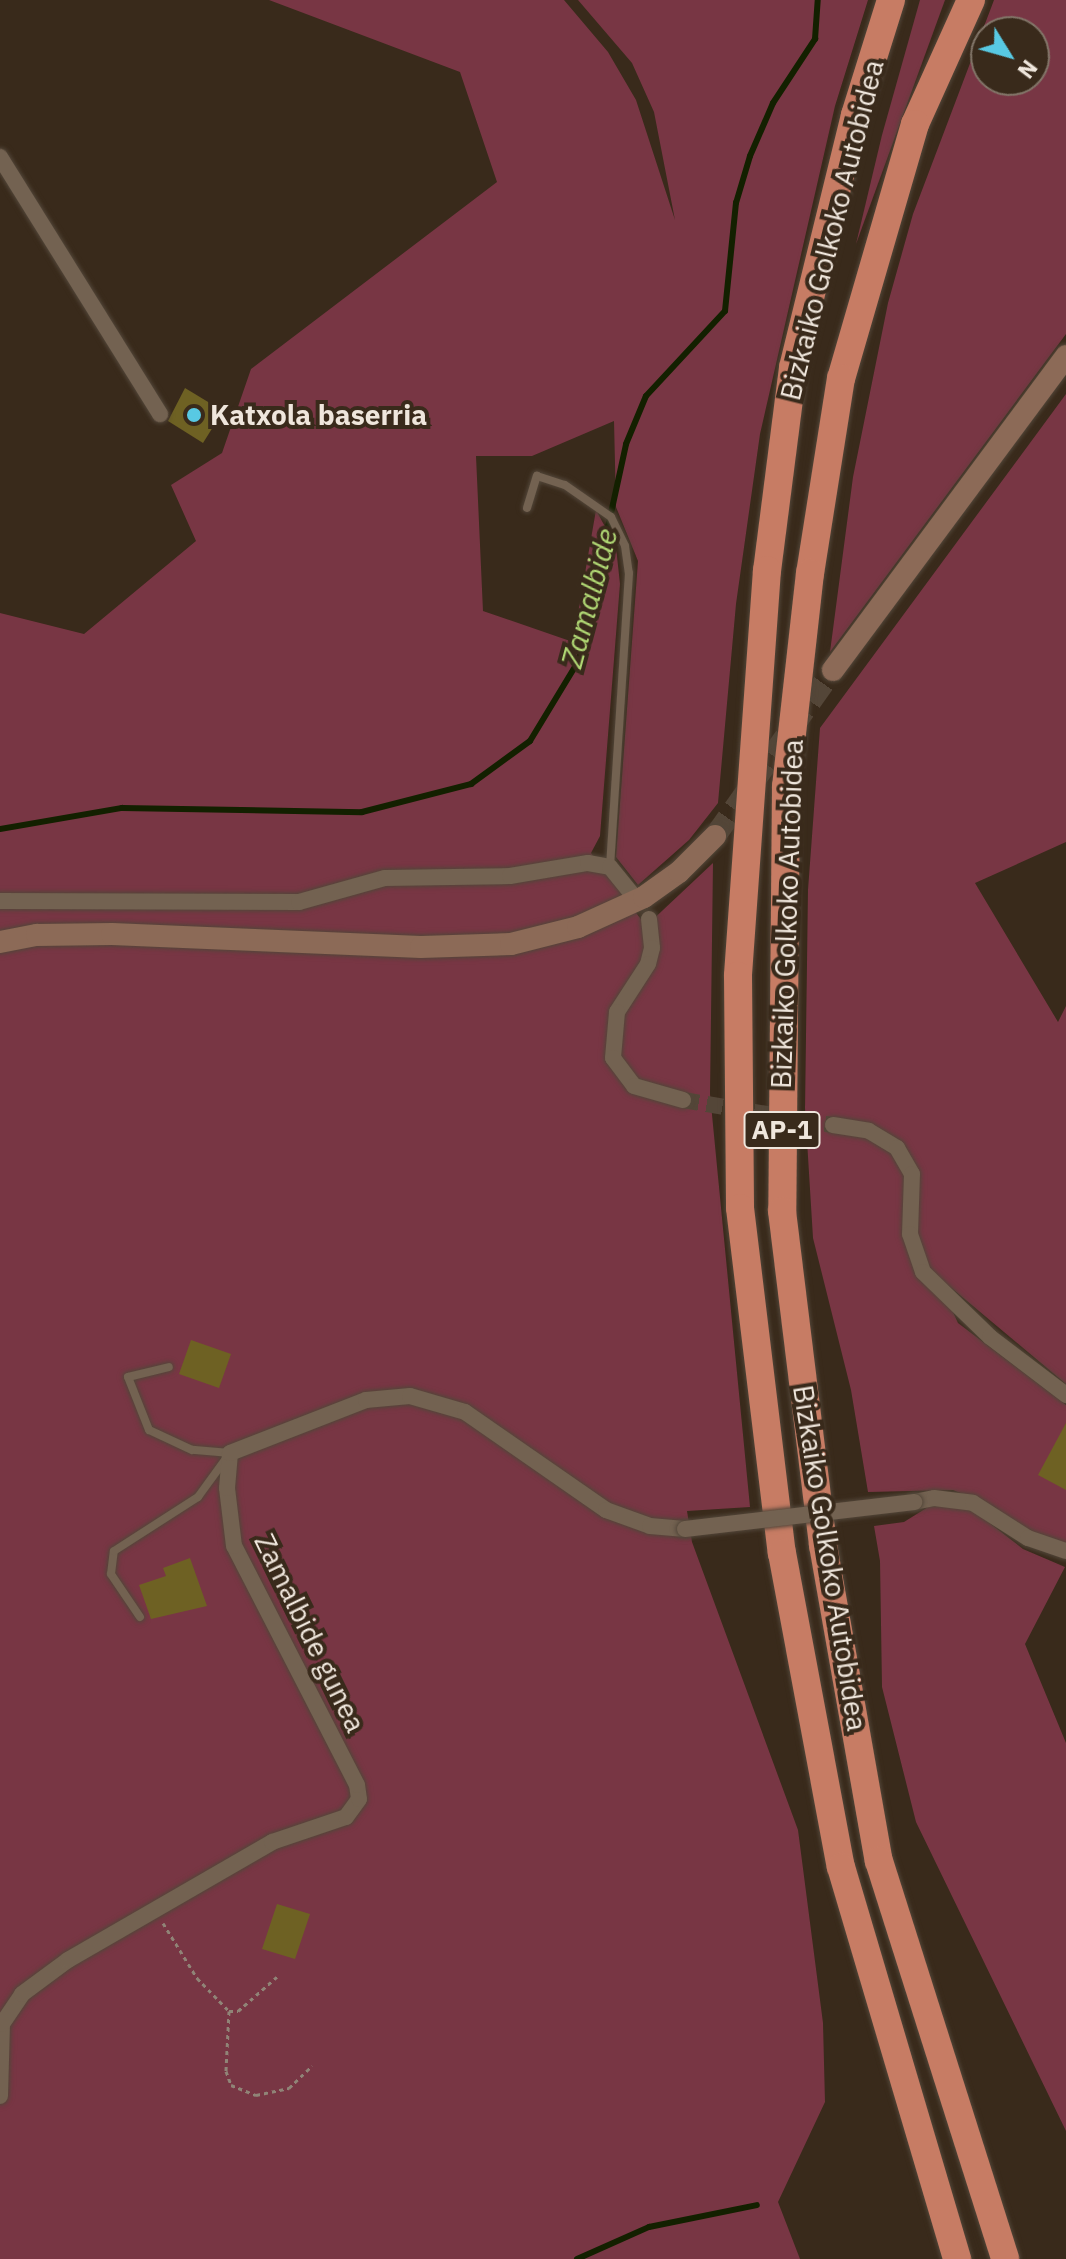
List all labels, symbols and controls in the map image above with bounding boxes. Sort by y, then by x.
north arrow [970,16,1050,96]
text: N [1012,54,1044,85]
street label: Bizkaiko Golkoko Autobidea [773,56,891,404]
place label: Katxola baserria [210,398,427,432]
marker: Katxola baserria [185,406,203,424]
water label: Zamalbide [553,525,625,671]
street label: Bizkaiko Golkoko Autobidea [764,739,810,1089]
road number: AP-1 [742,1108,822,1152]
street label: Bizkaiko Golkoko Autobidea [786,1383,874,1733]
street label: Zamalbide gunea [247,1528,373,1738]

